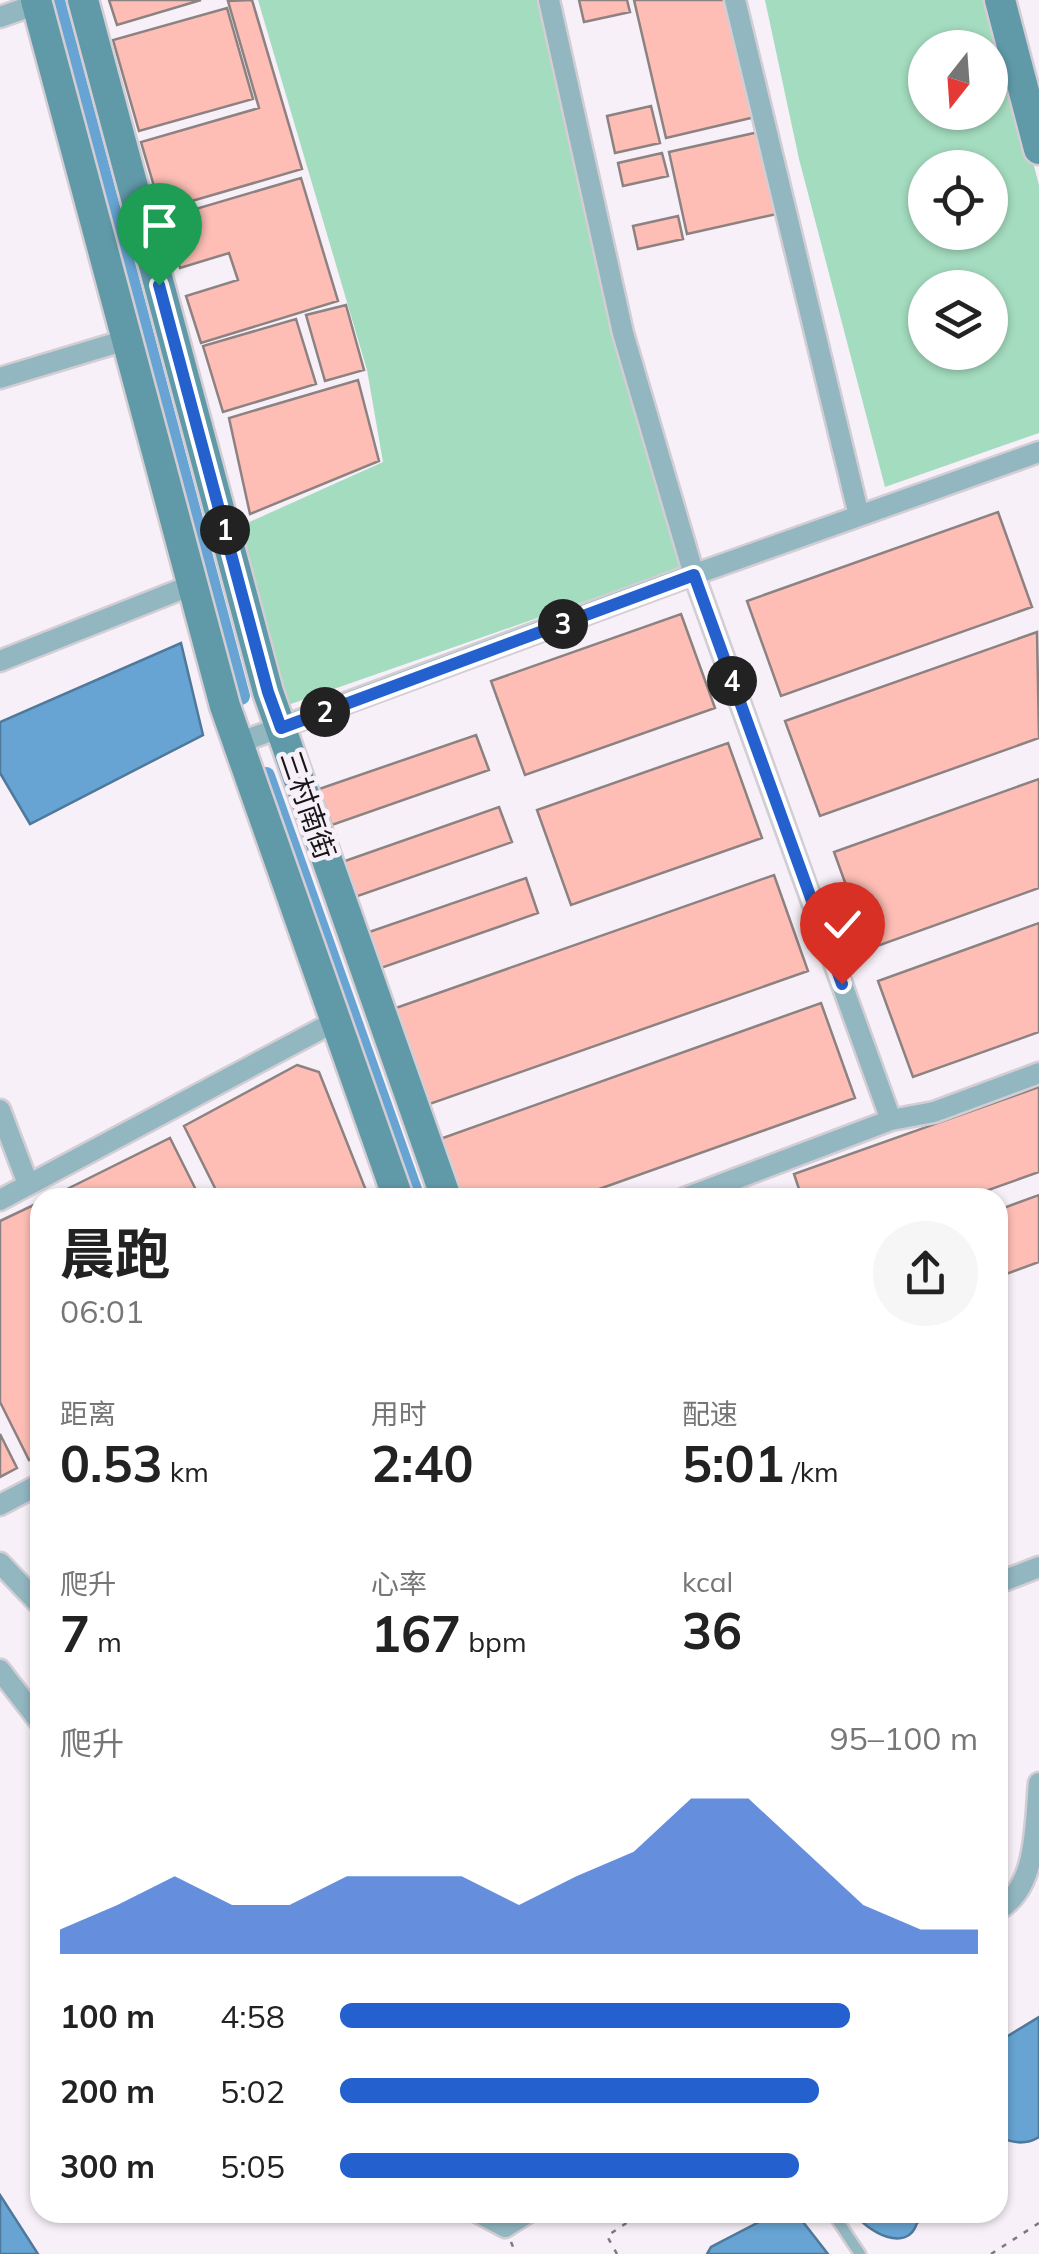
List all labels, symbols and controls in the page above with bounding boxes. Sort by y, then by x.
north arrow [908,30,1008,130]
map controls [908,30,1008,370]
button: locate [908,150,1008,250]
pin [117,183,202,286]
icon: arrive [132,198,187,253]
button: layers [908,270,1008,370]
pin: 1 [200,505,250,555]
text: 1 [217,512,233,547]
pin: 3 [538,599,588,649]
text: 3 [555,606,571,641]
pin: 4 [707,656,757,706]
text: 4 [724,663,740,698]
pin: 2 [300,687,350,737]
text: 2 [317,694,333,729]
street label: 三村南街 [274,746,343,863]
pin [800,882,885,985]
icon: check [815,897,870,952]
text: 晨跑 [60,1219,170,1288]
button: share [873,1221,978,1326]
text: 06:01 [60,1291,144,1331]
text: 距离 [60,1396,116,1431]
text: 用时 [371,1396,427,1431]
text: 配速 [682,1396,738,1431]
text: 0.53 [60,1432,162,1495]
text: 2:40 [371,1432,473,1495]
text: 5:01 [682,1432,784,1495]
text: km [162,1454,209,1489]
text: /km [784,1454,839,1489]
text: kcal [682,1564,733,1599]
text: 爬升 [60,1566,116,1601]
text: 心率 [371,1566,427,1601]
text: 36 [682,1599,742,1662]
text: 7 [60,1602,90,1665]
text: 167 [371,1602,461,1665]
text: m [90,1624,122,1659]
text: bpm [461,1624,527,1659]
text: 95–100 m [829,1718,978,1758]
text: 爬升 [60,1723,124,1763]
text: 100 m [60,1996,155,2036]
text: 4:58 [220,1996,285,2036]
text: 200 m [60,2071,155,2111]
text: 5:02 [220,2071,285,2111]
text: 300 m [60,2146,155,2186]
text: 5:05 [220,2146,285,2186]

